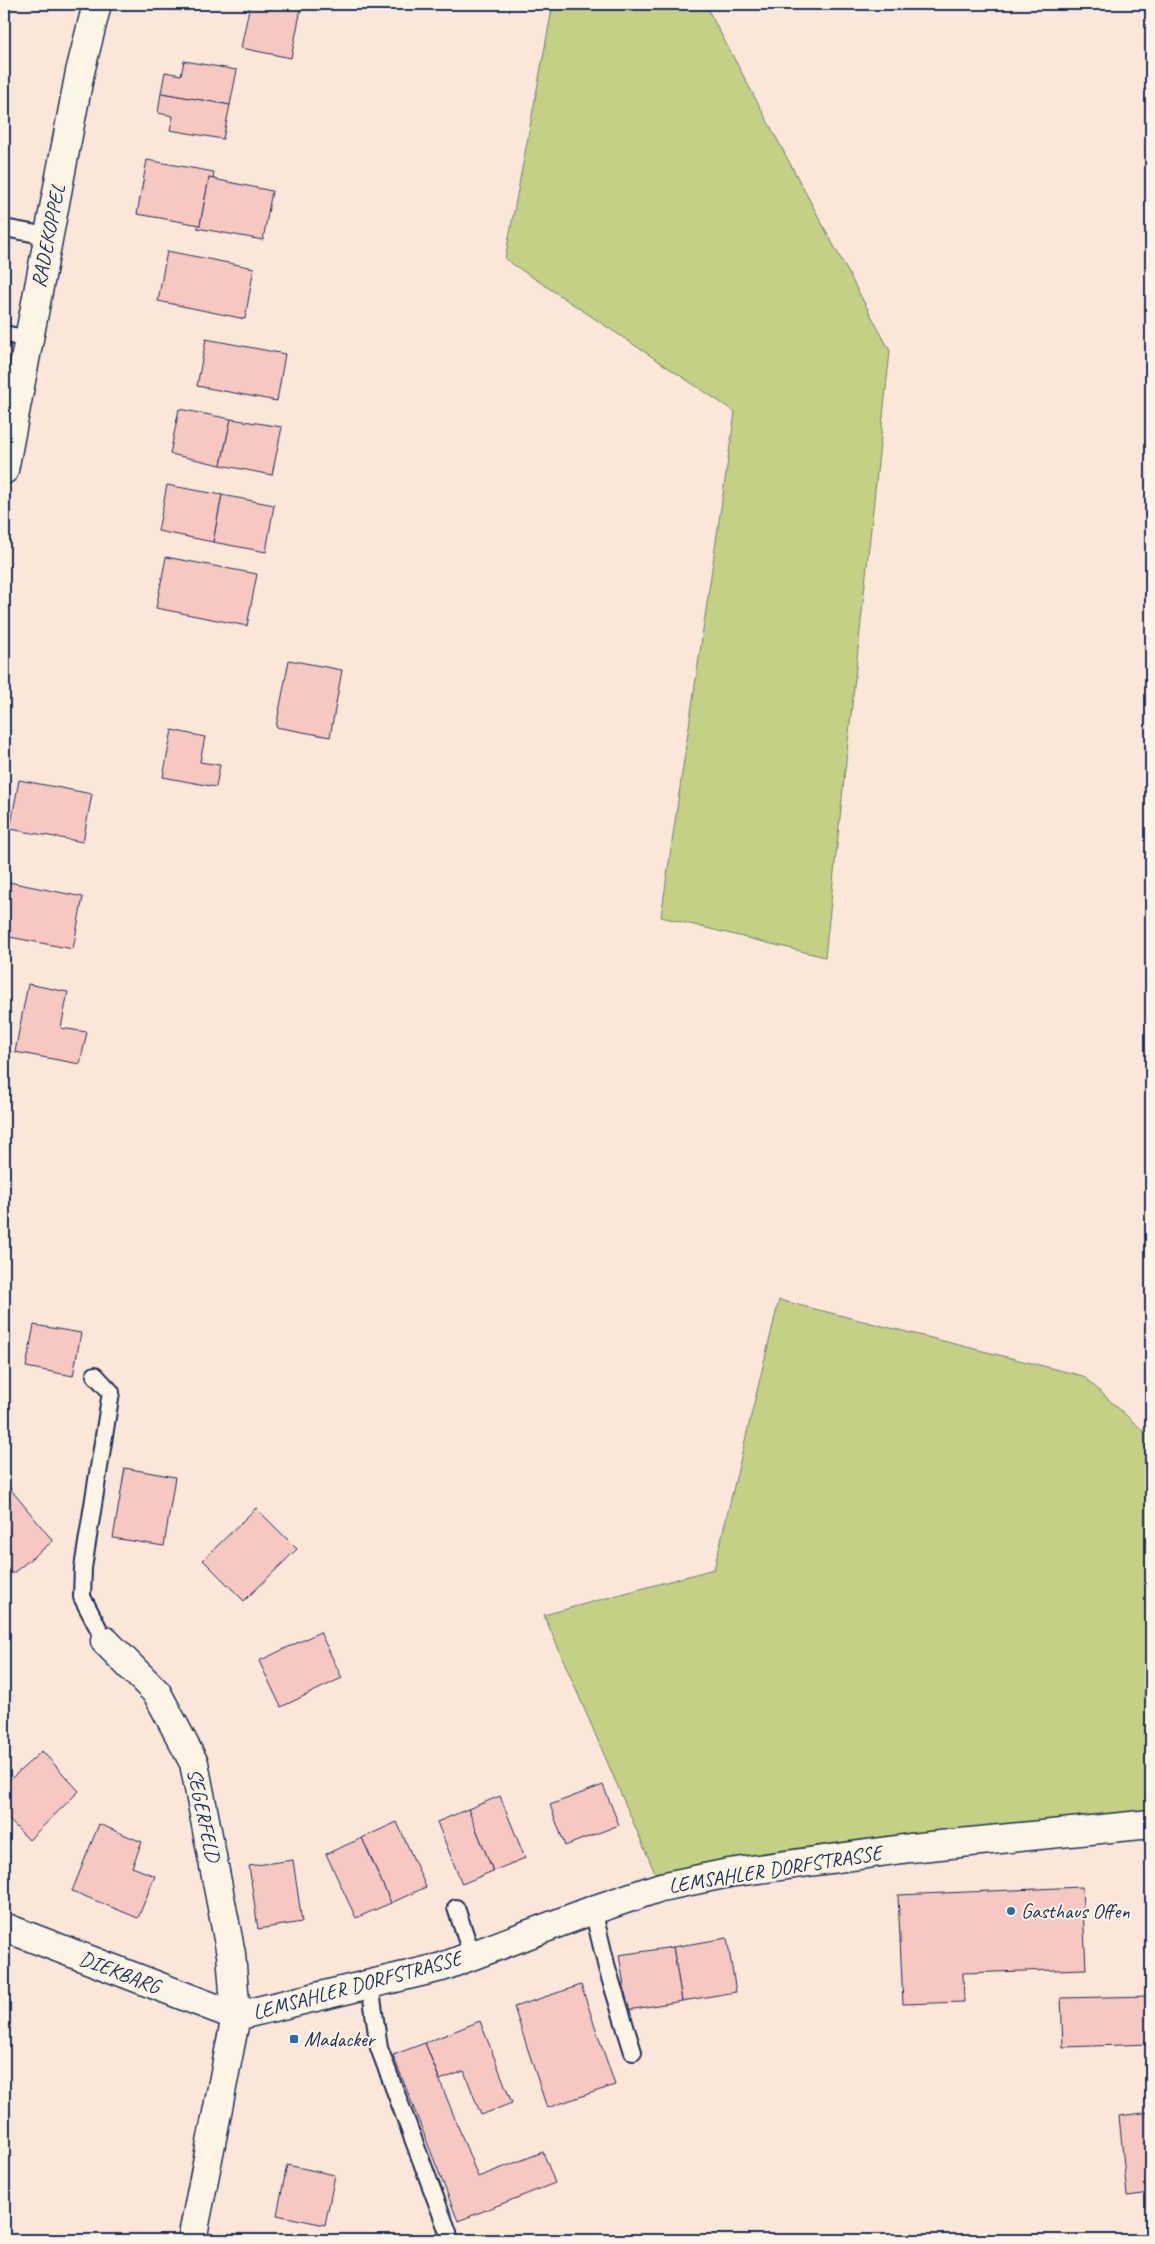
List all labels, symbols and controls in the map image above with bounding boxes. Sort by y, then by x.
street label: RADEKOPPEL [25,181,71,290]
street label: SEGERFELD [181,1766,227,1866]
street label: LEMSAHLER DORFSTRASSE [667,1839,886,1899]
place label: Gasthaus Offen [1021,1898,1130,1924]
marker: Gasthaus Offen [1005,1905,1017,1917]
street label: LEMSAHLER DORFSTRASSE [250,1944,467,2025]
street label: DIEKBARG [76,1945,166,2000]
place label: Madacker [304,2026,377,2052]
marker: Madacker [288,2033,300,2045]

